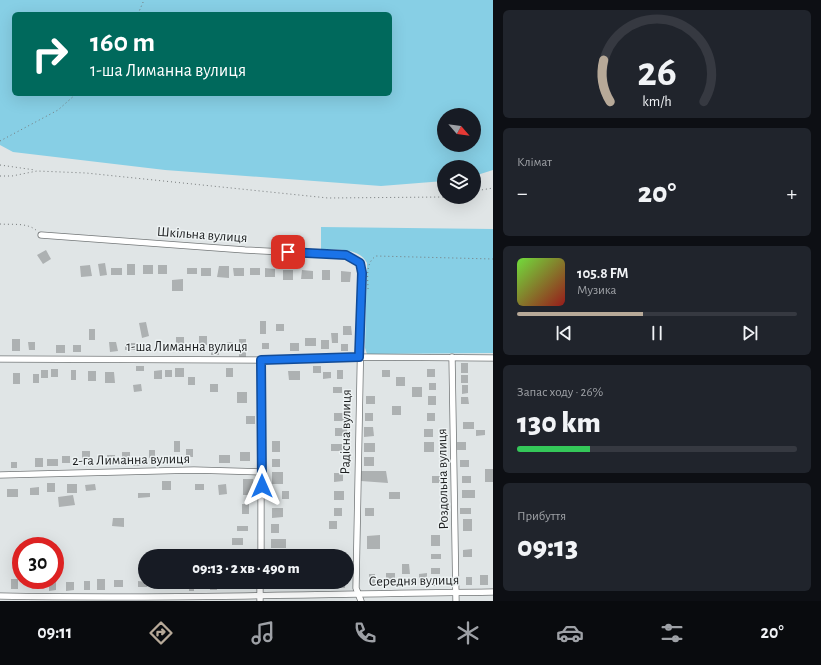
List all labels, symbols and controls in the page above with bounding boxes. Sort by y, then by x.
icon: right [24,28,76,80]
text: 160 m [90,29,155,57]
text: 26 [637,52,677,93]
text: 1-ша Лиманна вулиця [90,62,246,80]
text: km/h [642,95,672,109]
north arrow [437,108,481,152]
map controls [437,108,481,204]
text: Клімат [517,156,552,169]
button: layers [437,160,481,204]
text: 20° [638,178,676,208]
text: − [517,182,528,204]
text: + [786,182,797,204]
street label: Шкільна вулиця [156,225,248,245]
pin [271,235,305,269]
icon: arrive [277,241,299,263]
text: 105.8 FM [577,266,628,281]
text: Музика [577,284,616,297]
icon: previous [553,322,575,344]
icon: pause [646,322,668,344]
icon: next [739,322,761,344]
street label: 1-ша Лиманна вулиця [126,340,248,354]
text: Запас ходу · 26% [517,386,603,399]
street label: Радісна вулиця [338,389,354,475]
text: 130 km [517,408,601,438]
street label: Роздольна вулиця [435,428,451,530]
street label: 2-га Лиманна вулиця [72,452,190,468]
position arrow [241,465,283,507]
text: Прибуття [517,510,566,523]
text: 09:13 [517,532,578,562]
speed limit sign: 30 [12,537,64,589]
text: 09:13 · 2 хв · 490 m [192,561,300,576]
street label: Середня вулиця [369,573,459,589]
icon: directions [147,619,175,647]
icon: music [249,619,277,647]
icon: phone [351,619,379,647]
icon: climate [454,619,482,647]
icon: car [556,619,584,647]
icon: filters [658,619,686,647]
text: 09:11 [37,624,72,642]
text: 20° [761,624,784,642]

